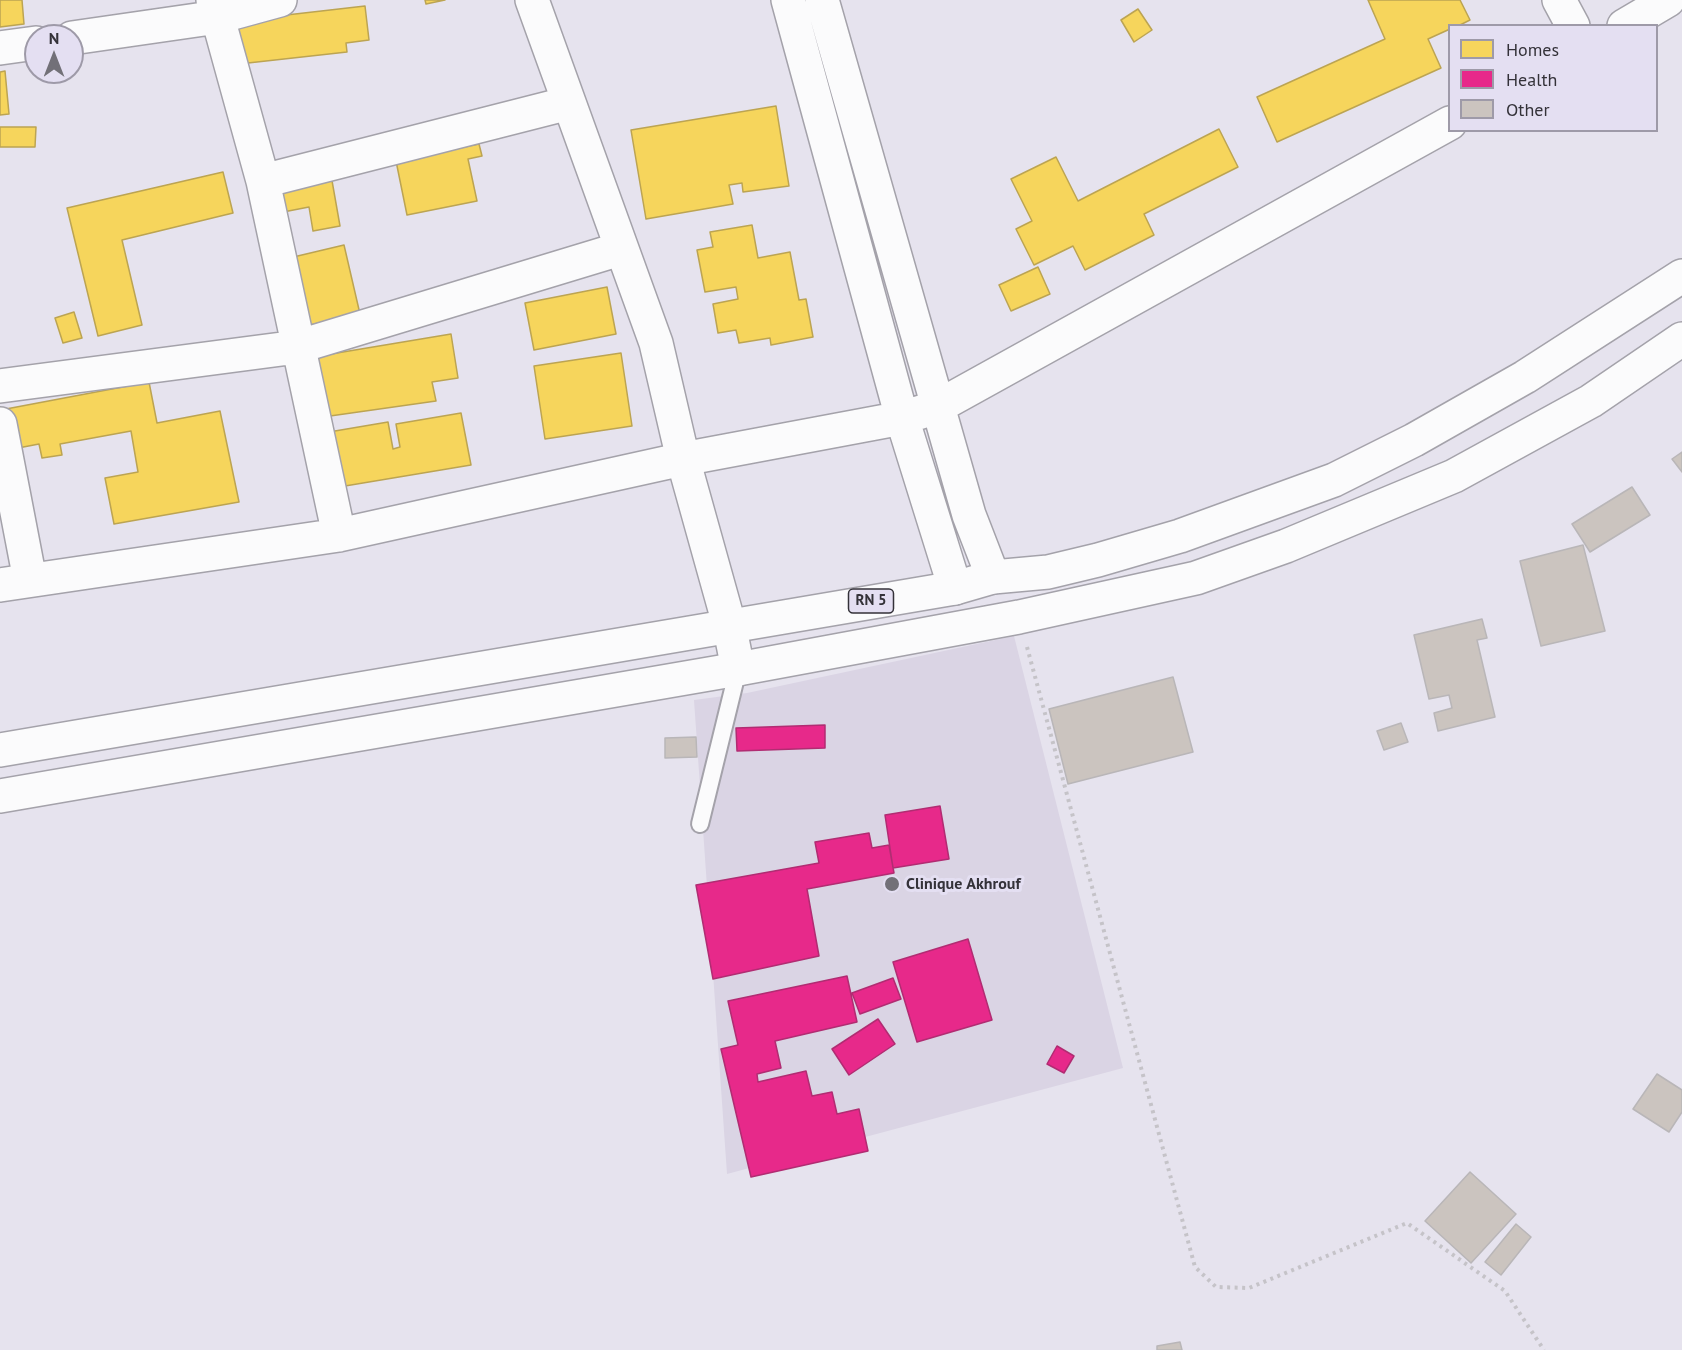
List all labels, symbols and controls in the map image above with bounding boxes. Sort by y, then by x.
north arrow [24,24,84,84]
legend [1448,24,1658,132]
text: N [49,28,59,48]
text: Homes [1506,38,1559,61]
text: Health [1506,68,1557,91]
text: Other [1506,98,1550,121]
road number: RN 5 [848,589,894,613]
place label: Clinique Akhrouf [906,874,1021,894]
marker: Clinique Akhrouf [883,875,901,893]

